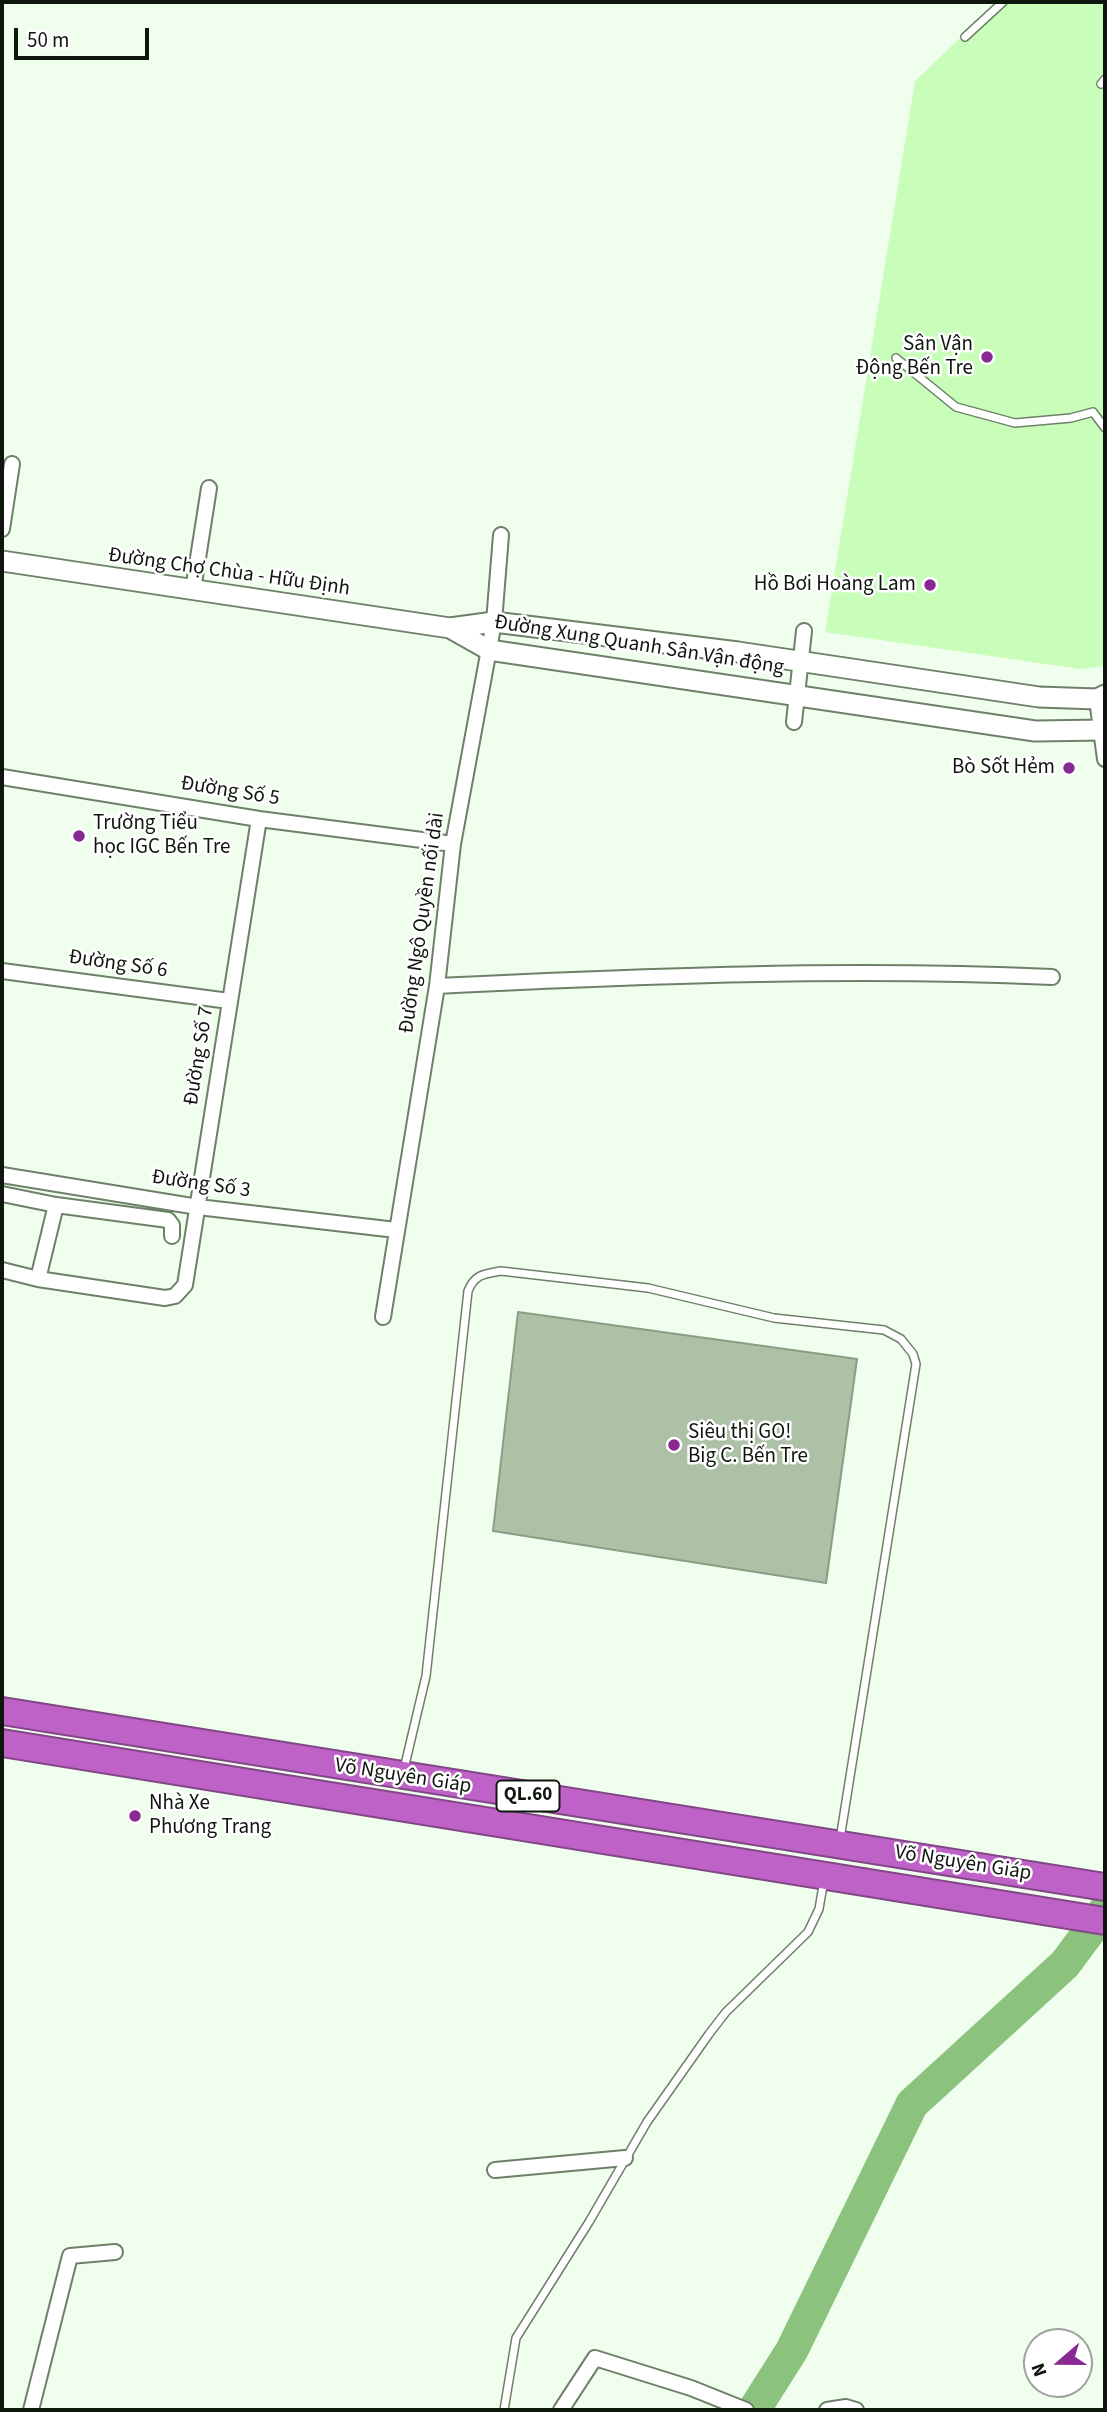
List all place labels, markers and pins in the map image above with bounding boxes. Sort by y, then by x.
place label: Sân Vận Động Bến Tre [856,332,973,382]
marker: Sân Vận Động Bến Tre [979,349,995,365]
place label: Hồ Bơi Hoàng Lam [754,572,916,598]
marker: Hồ Bơi Hoàng Lam [922,577,938,593]
place label: Bò Sốt Hẻm [952,755,1055,781]
marker: Bò Sốt Hẻm [1061,760,1077,776]
place label: Trường Tiểu học IGC Bến Tre [93,811,230,861]
marker: Trường Tiểu học IGC Bến Tre [71,828,87,844]
place label: Siêu thị GO! Big C. Bến Tre [688,1420,808,1470]
marker: Siêu thị GO! Big C. Bến Tre [666,1437,682,1453]
place label: Nhà Xe Phương Trang [149,1791,271,1841]
marker: Nhà Xe Phương Trang [127,1808,143,1824]

